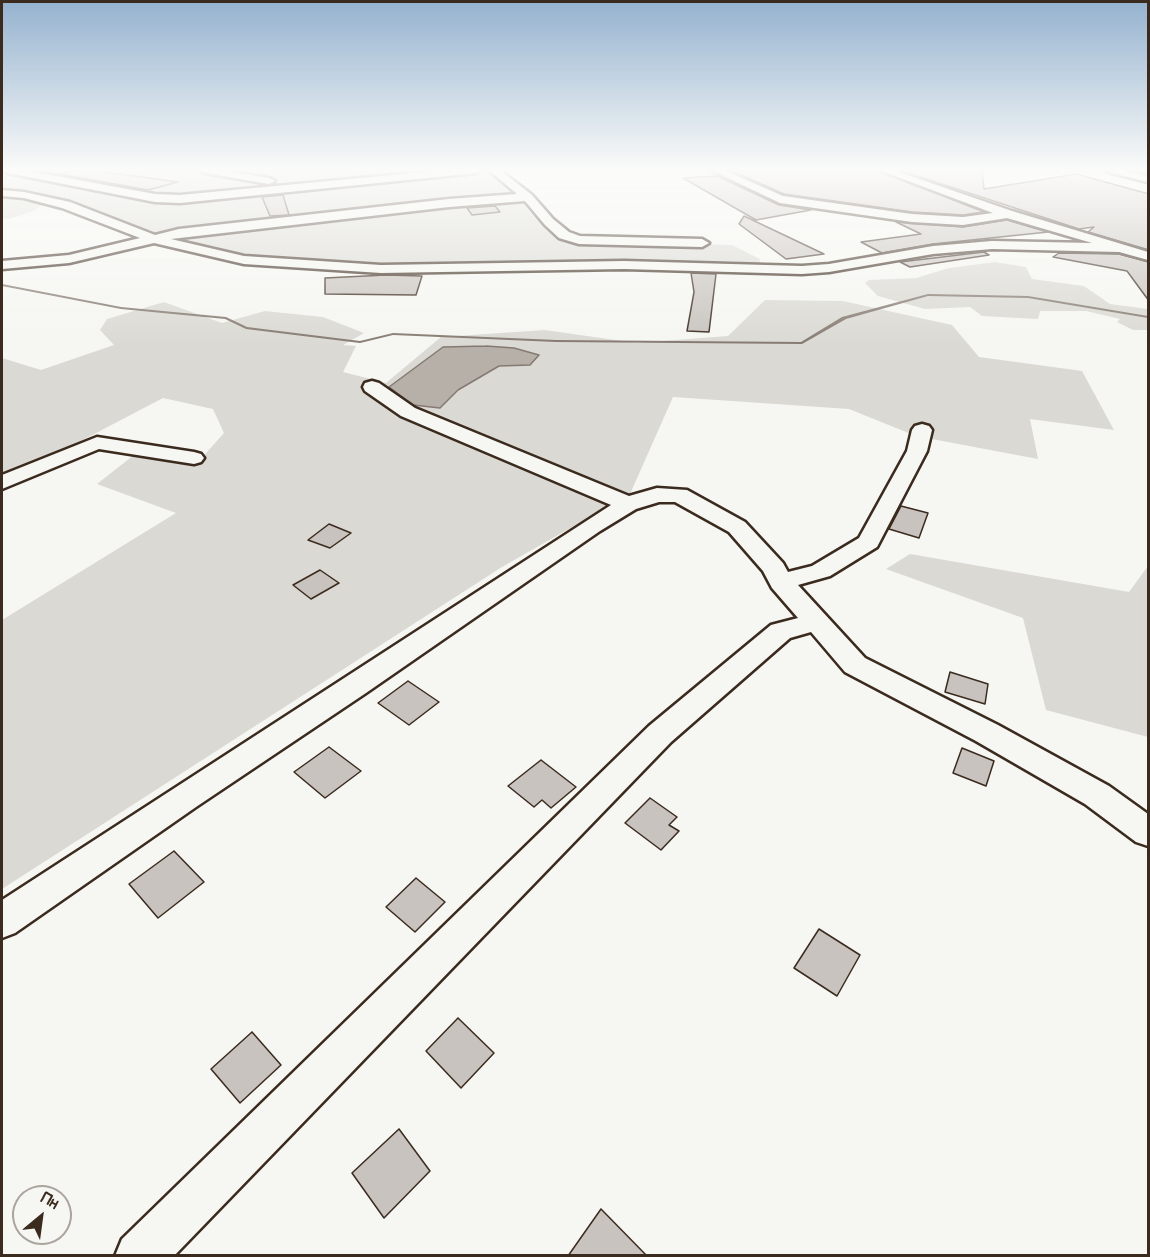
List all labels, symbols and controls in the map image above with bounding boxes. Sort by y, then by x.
north arrow [12,1185,72,1245]
text: Пн [37,1188,62,1214]

